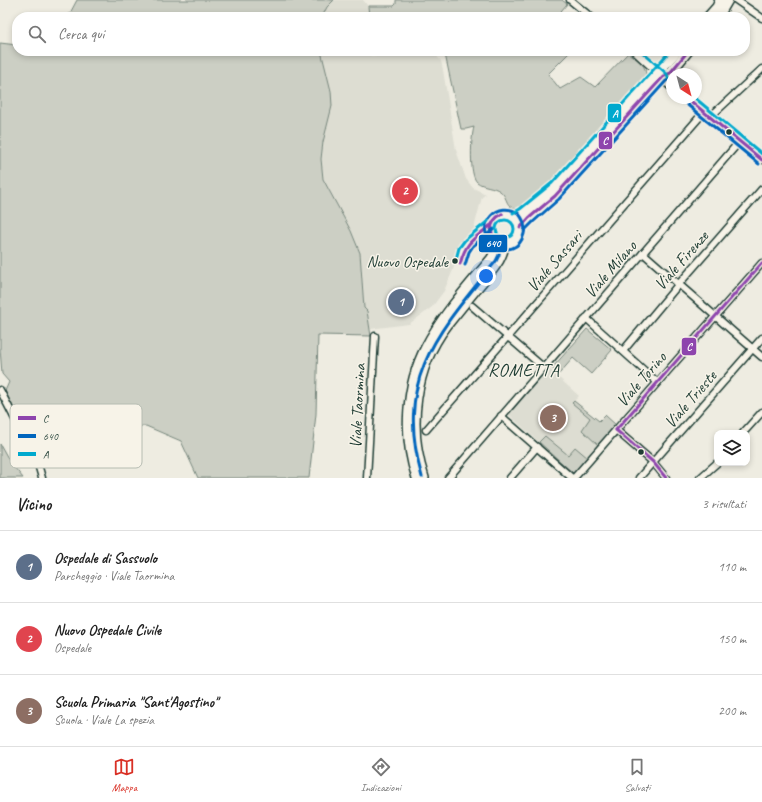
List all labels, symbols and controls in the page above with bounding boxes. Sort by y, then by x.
search box [12,12,750,56]
icon: search [26,23,48,45]
text: Cerca qui [58,25,104,44]
north arrow [666,68,702,104]
line badge: A [607,103,622,123]
text: A [612,106,619,120]
unlabelled marker [724,127,734,137]
line badge: C [598,131,613,150]
text: C [602,133,609,147]
pin: 2 [392,176,418,206]
street label: Viale Sassari [522,224,589,296]
street label: Viale Firenze [650,225,714,294]
line badge: 640 [478,234,508,253]
street label: Viale Milano [580,235,642,302]
text: 640 [485,236,502,250]
place label: Nuovo Ospedale [367,252,450,272]
marker: Nuovo Ospedale [450,256,460,266]
your location [476,266,496,286]
pin: 1 [388,287,414,317]
line badge: C [681,337,697,356]
text: C [686,339,693,353]
street label: Viale Torino [612,347,672,411]
district label: ROMETTA [488,359,560,381]
street label: Viale Taormina [345,362,370,449]
street label: Viale Trieste [660,365,722,432]
pin: 3 [540,403,566,433]
legend [10,404,142,468]
text: C [43,411,50,425]
text: 640 [43,429,59,443]
map controls [714,430,750,466]
button: layers [714,430,750,466]
text: A [43,447,49,461]
unlabelled marker [636,447,646,457]
text: Vicino [16,494,51,515]
text: 3 risultati [702,496,746,512]
text: Ospedale di Sassuolo [54,549,157,568]
text: 1 [26,559,32,575]
text: 110 m [718,559,746,575]
text: Parcheggio · Viale Taormina [54,568,174,584]
text: Nuovo Ospedale Civile [54,621,161,640]
text: 2 [26,631,32,647]
text: 150 m [718,631,746,647]
text: Ospedale [54,640,91,656]
text: Scuola Primaria "Sant'Agostino" [54,693,218,712]
text: 3 [26,703,32,719]
text: 200 m [718,703,746,719]
text: Scuola · Viale La spezia [54,712,154,728]
tab: Mappa [112,756,137,794]
tab: Indicazioni [361,756,401,794]
tab: Salvati [625,756,650,794]

